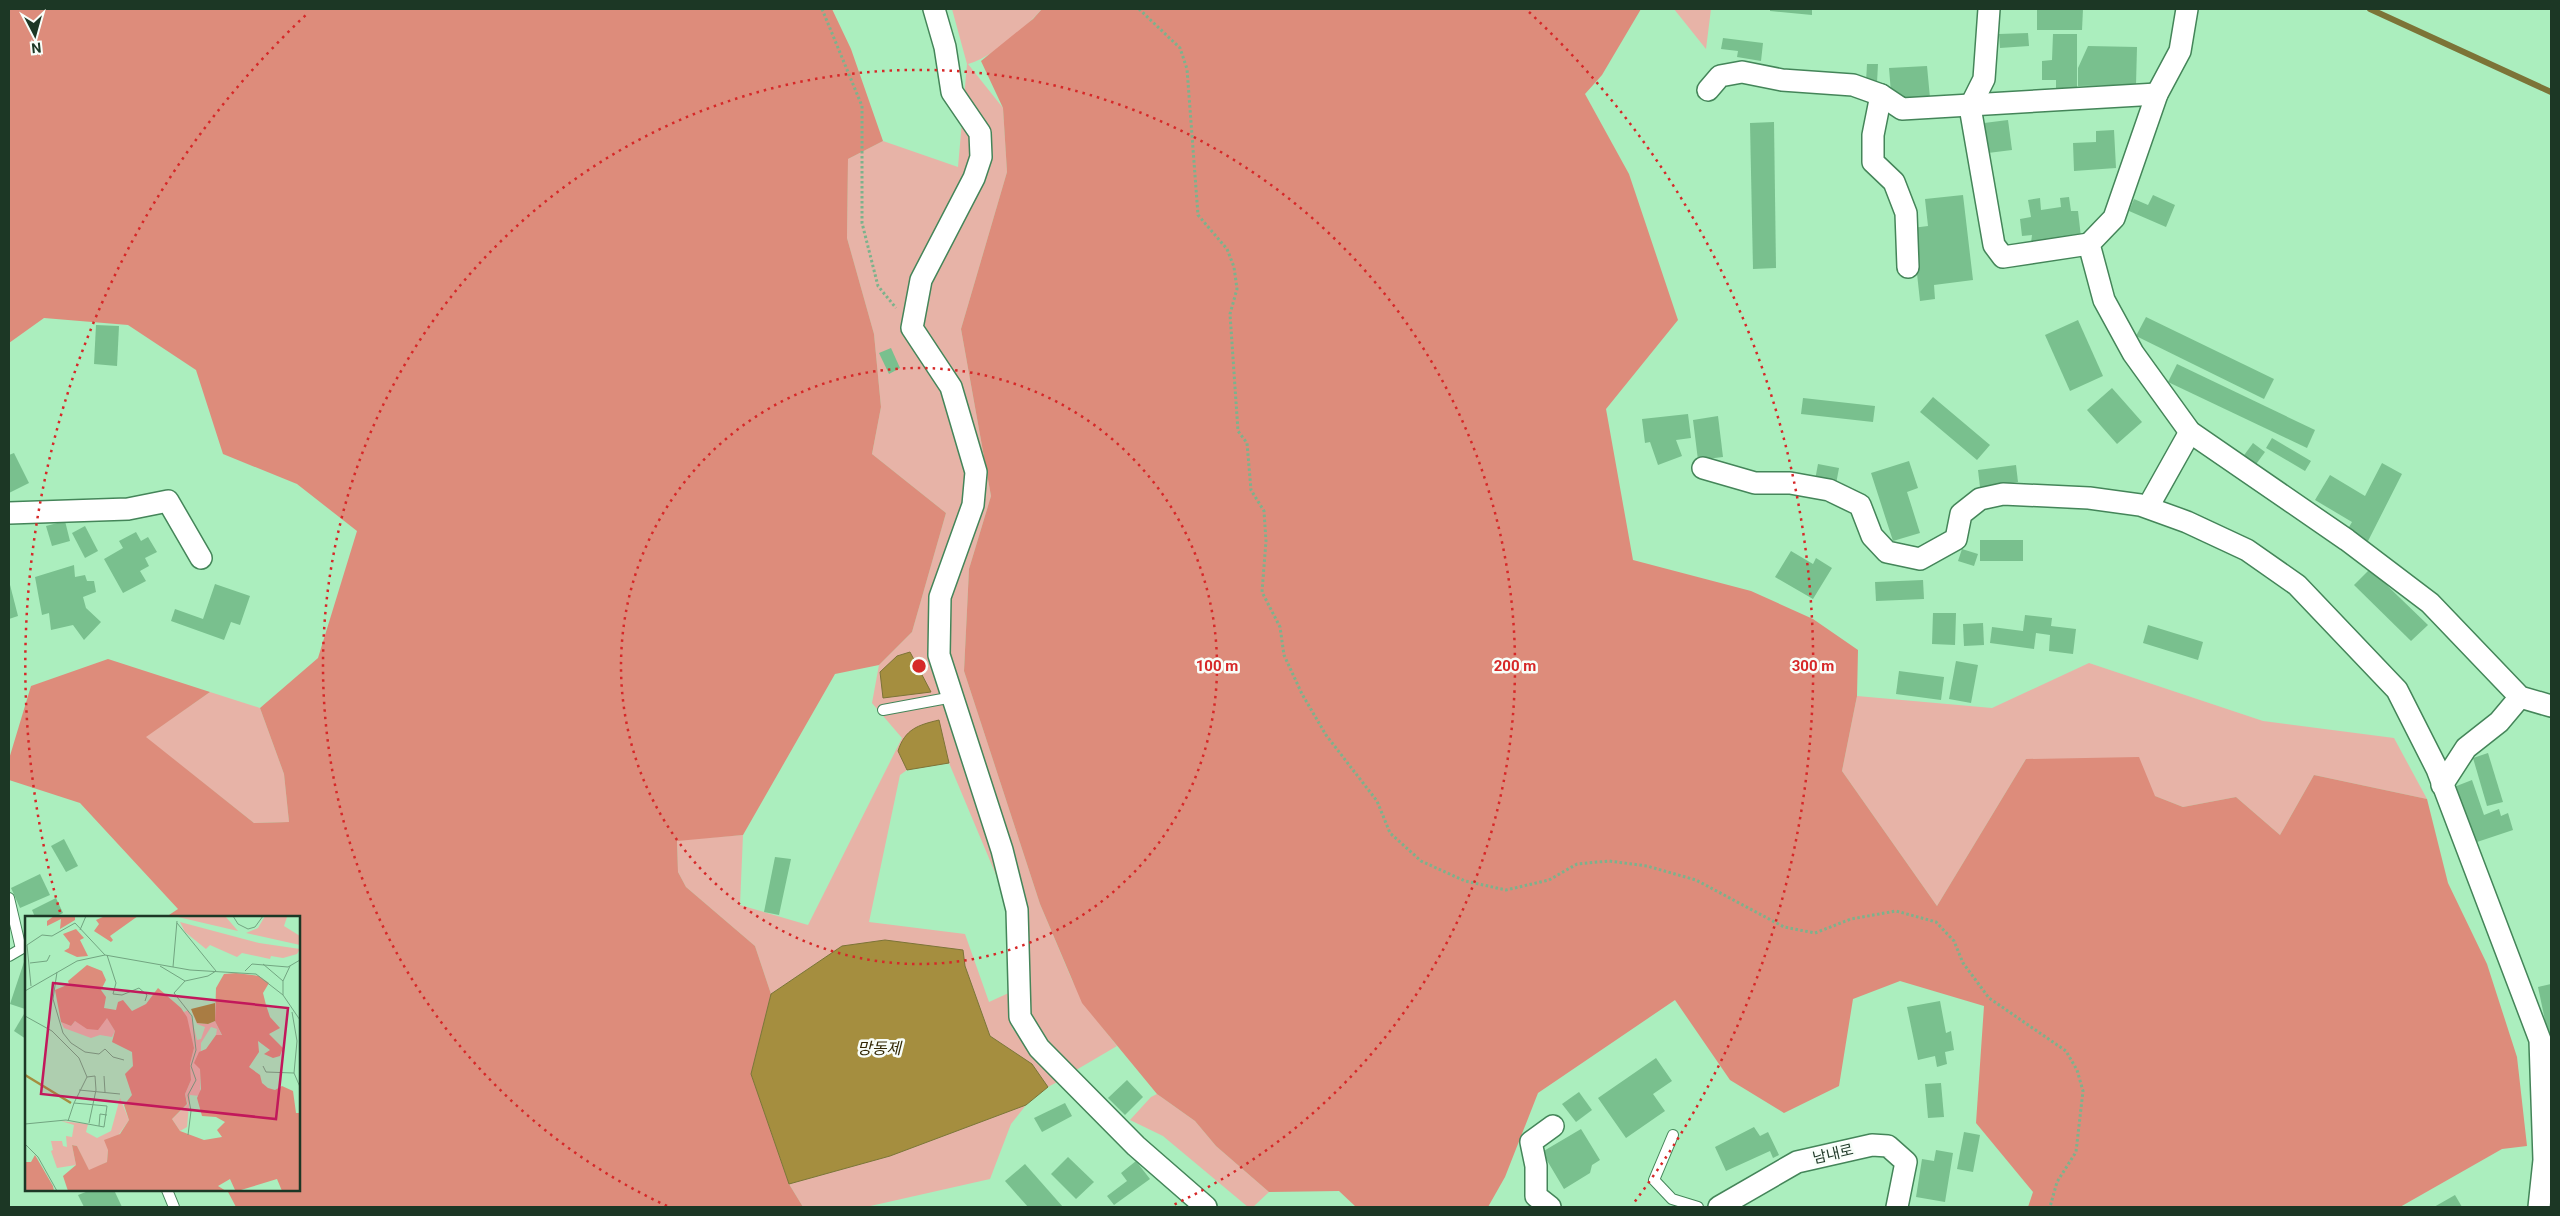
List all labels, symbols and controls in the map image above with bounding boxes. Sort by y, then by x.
north arrow [10,10,60,60]
text: N [31,39,42,56]
centre of rings [910,657,928,675]
text: 100 m [1196,657,1238,675]
text: 200 m [1494,657,1536,675]
text: 300 m [1792,657,1834,675]
inset map [25,916,300,1191]
water label: 망동제 [857,1039,903,1058]
street label: 남내로 [1811,1141,1855,1167]

